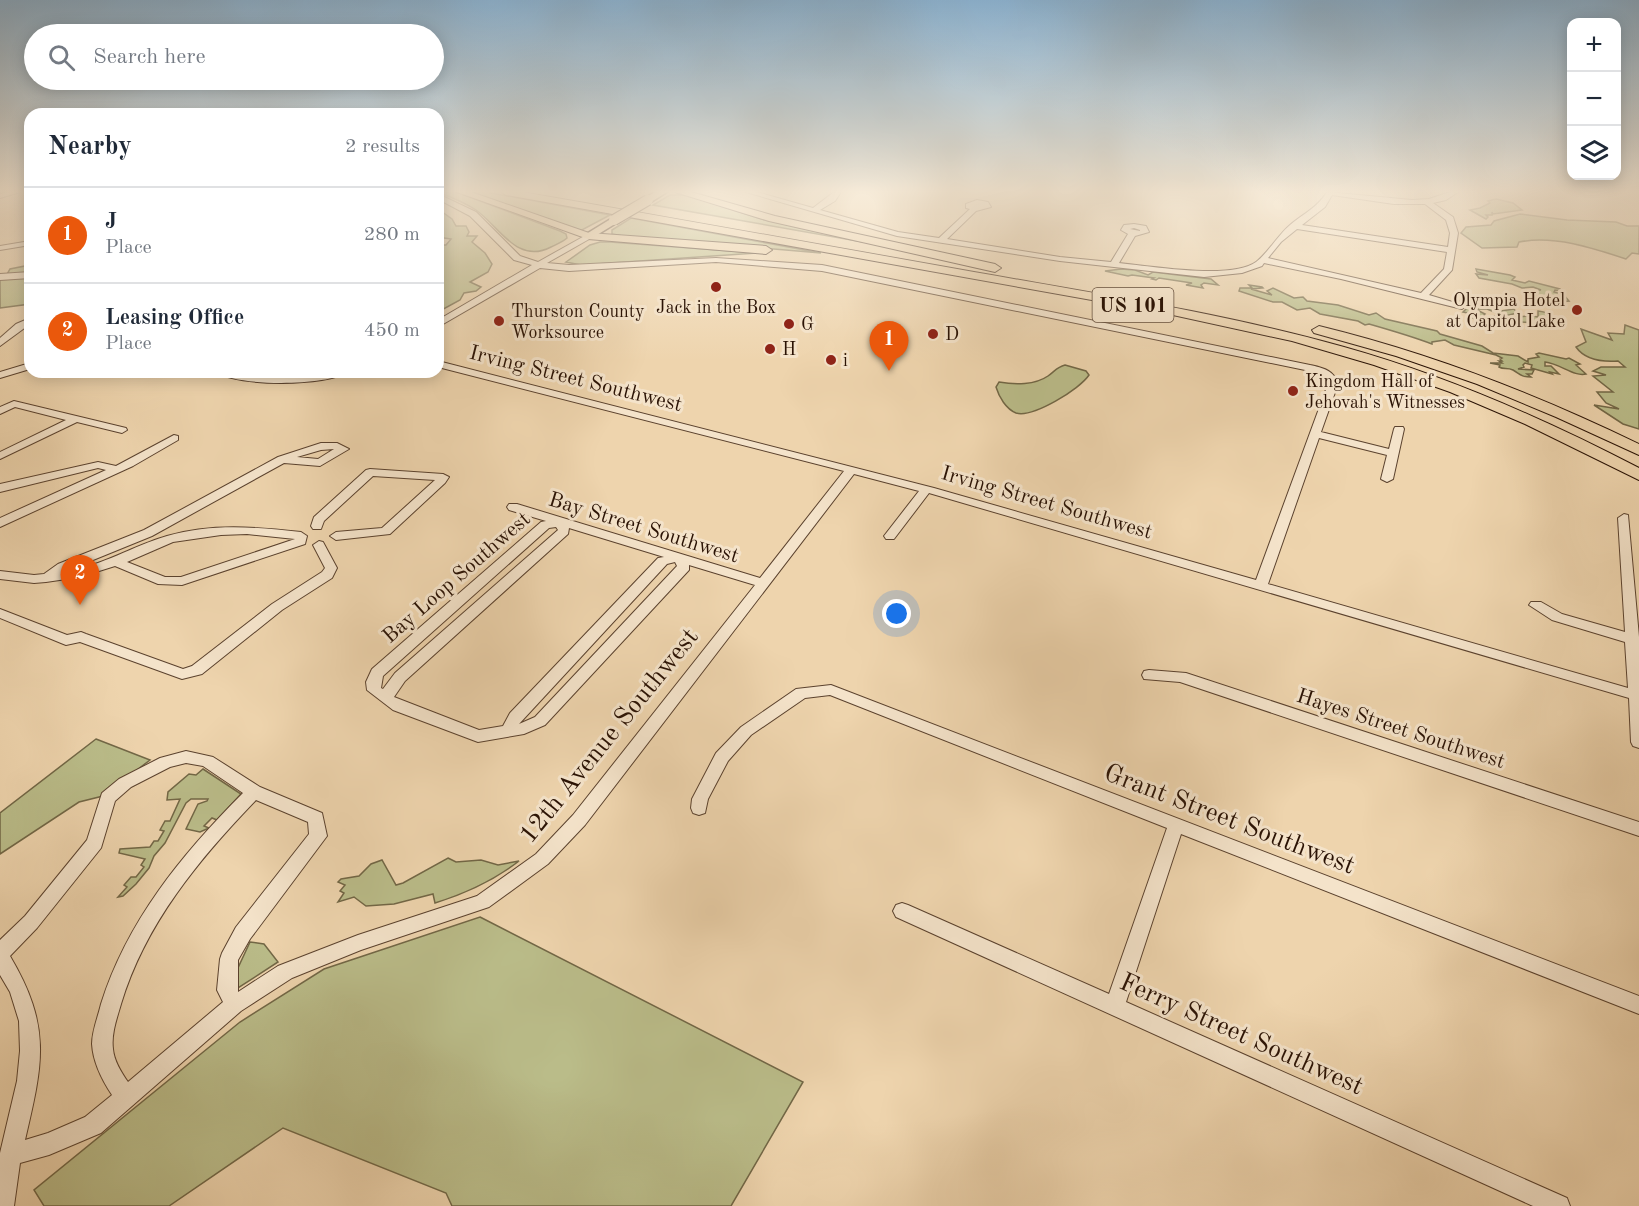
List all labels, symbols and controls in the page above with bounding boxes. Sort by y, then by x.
map controls [1567,18,1621,180]
button: + [1567,18,1621,72]
search box [24,24,444,90]
icon: search [45,41,78,74]
text: Search here [93,46,206,68]
button: − [1567,72,1621,126]
button: layers [1567,126,1621,180]
text: Nearby [48,134,132,160]
text: 2 results [345,137,420,157]
text: J [105,211,117,233]
text: 1 [62,225,73,245]
text: 280 m [364,225,420,245]
text: Place [105,238,152,258]
marker: Jack in the Box [709,280,723,294]
road number: US 101 [1092,288,1174,322]
place label: Olympia Hotel at Capitol Lake [1446,292,1565,331]
place label: Jack in the Box [656,299,776,317]
place label: Thurston County Worksource [511,303,645,342]
marker: Olympia Hotel at Capitol Lake [1570,303,1584,317]
text: Leasing Office [105,307,244,329]
marker: Thurston County Worksource [492,314,506,328]
place label: G [801,316,814,334]
marker: G [782,317,796,331]
text: 2 [62,321,73,341]
text: 450 m [364,321,420,341]
pin: 1 [870,322,908,371]
place label: D [945,326,959,344]
marker: D [926,327,940,341]
text: Place [105,334,152,354]
place label: H [782,341,796,359]
marker: H [763,342,777,356]
street label: Irving Street Southwest [467,343,684,416]
place label: i [843,352,848,370]
marker: i [824,353,838,367]
place label: Kingdom Hall of Jehovah's Witnesses [1305,373,1465,412]
marker: Kingdom Hall of Jehovah's Witnesses [1286,384,1300,398]
street label: Irving Street Southwest [939,463,1155,544]
street label: Bay Street Southwest [546,489,741,567]
street label: Bay Loop Southwest [379,509,535,648]
pin: 2 [60,556,100,605]
your location [882,599,911,628]
street label: 12th Avenue Southwest [515,624,704,849]
street label: Hayes Street Southwest [1294,686,1507,773]
street label: Grant Street Southwest [1100,760,1358,880]
street label: Ferry Street Southwest [1115,969,1367,1100]

